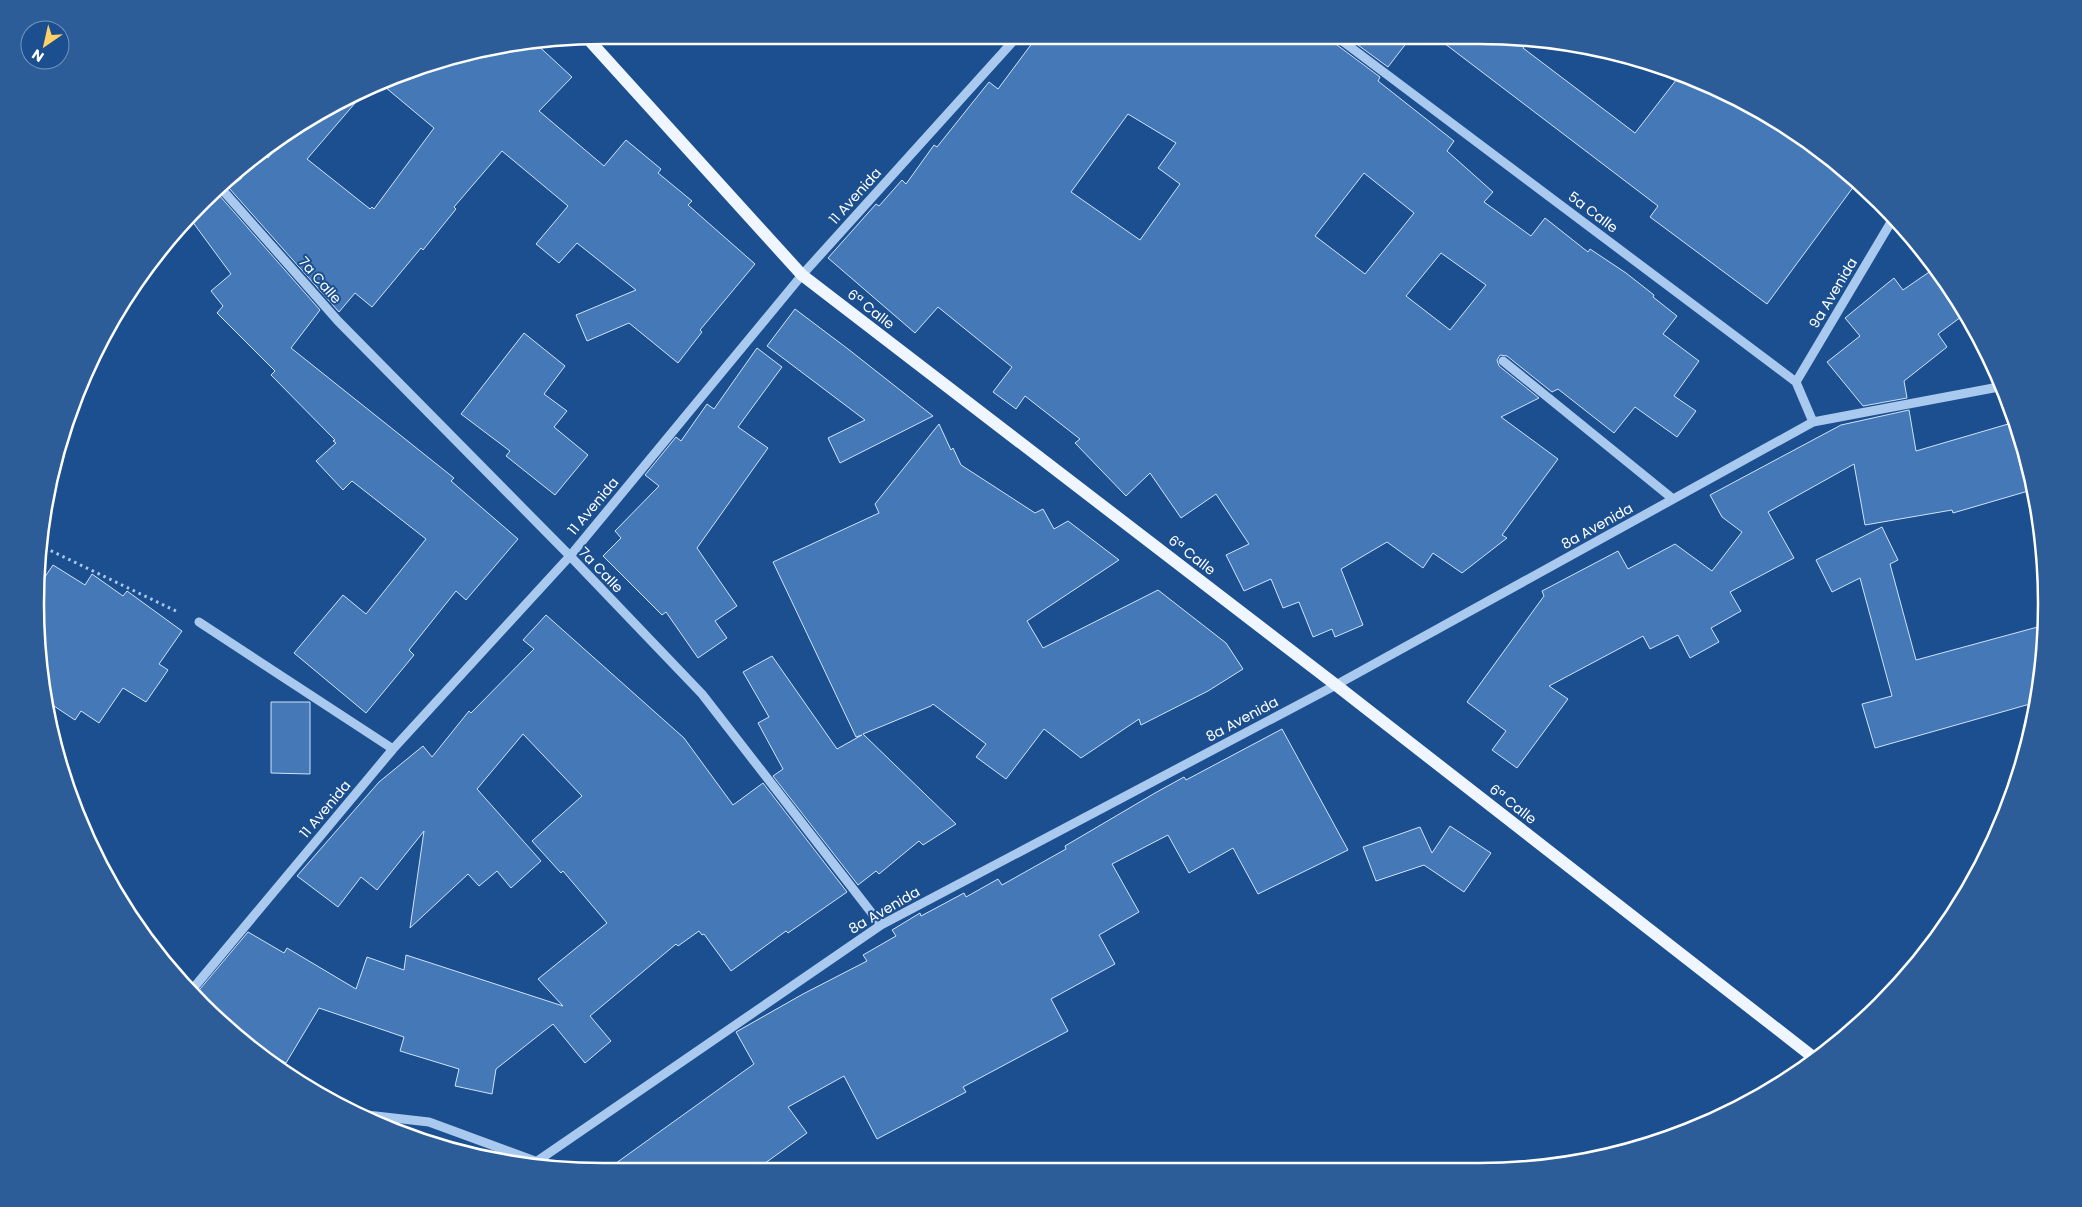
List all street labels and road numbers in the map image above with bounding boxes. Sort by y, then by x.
street label: 11 Avenida [824,163,886,229]
street label: 5a Calle [1564,187,1622,238]
street label: 7a Calle [294,252,346,308]
street label: 9a Avenida [1804,254,1862,332]
street label: 6ª Calle [843,284,899,334]
street label: 11 Avenida [563,473,623,539]
street label: 8a Avenida [1557,498,1637,554]
street label: 6ª Calle [1164,530,1220,580]
street label: 7a Calle [574,543,628,598]
street label: 8a Avenida [1202,692,1282,746]
street label: 11 Avenida [295,776,355,842]
street label: 6ª Calle [1485,779,1541,829]
street label: 8a Avenida [845,882,923,938]

